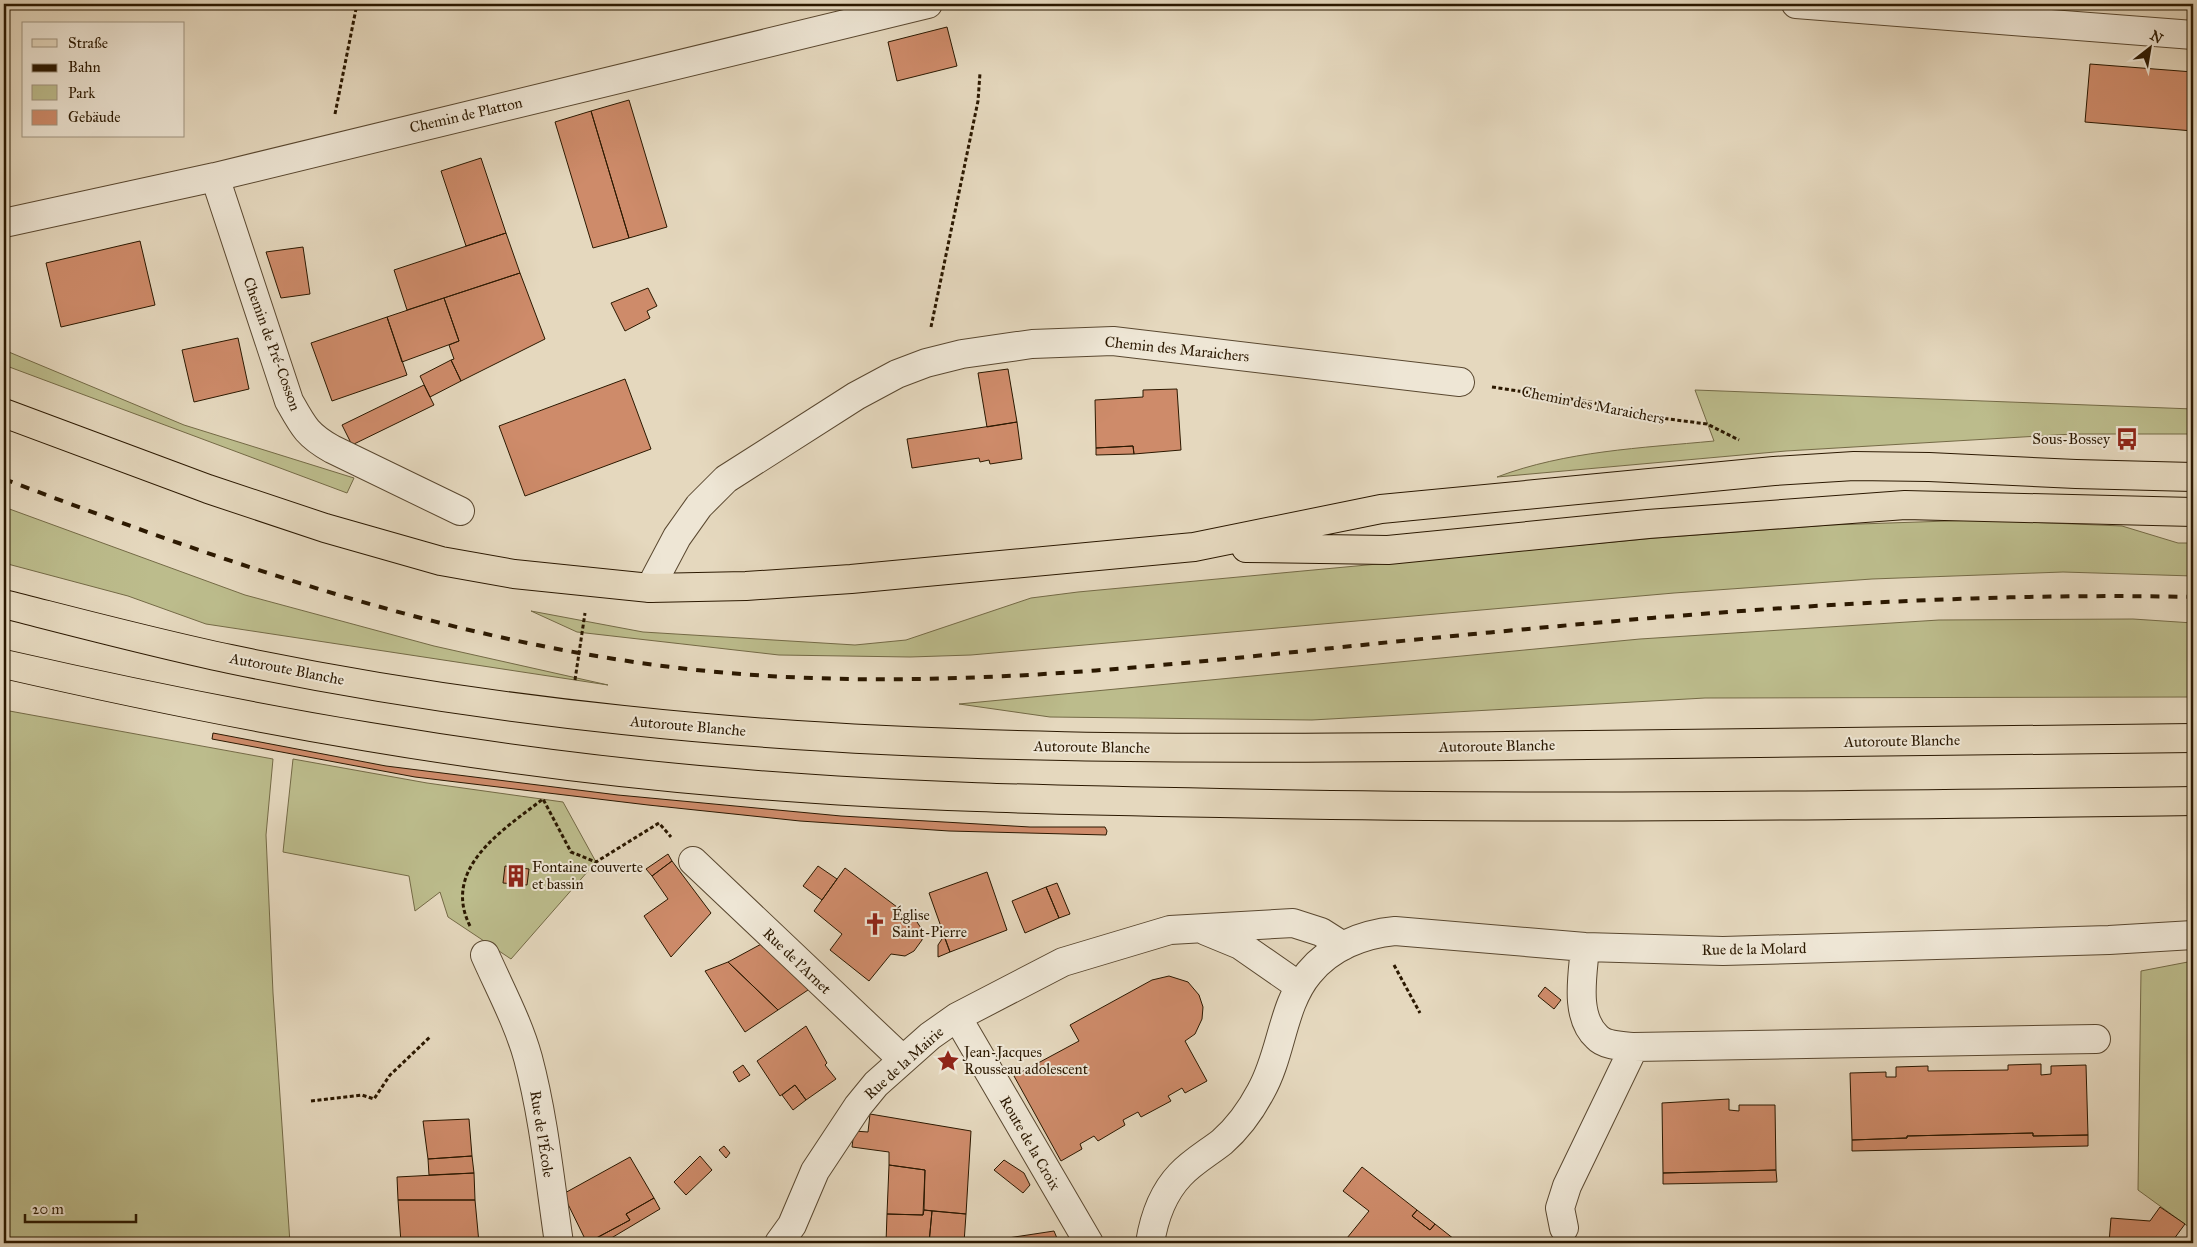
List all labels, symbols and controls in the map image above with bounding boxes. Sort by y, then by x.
legend [22,22,185,138]
north arrow [2124,22,2174,72]
text: N [2147,27,2166,48]
text: Straße [68,34,108,52]
text: Bahn [68,58,101,76]
text: Park [68,84,95,102]
street label: Chemin de Platton [408,93,524,137]
text: Gebäude [68,108,121,126]
street label: Chemin de Pré-Cosson [239,275,305,413]
street label: Chemin des Maraichers [1104,332,1250,366]
street label: Chemin des Maraichers [1520,382,1666,428]
bus stop icon: Sous-Bossey [2114,426,2140,452]
place label: Sous-Bossey [2032,430,2111,448]
street label: Autoroute Blanche [227,649,346,689]
street label: Autoroute Blanche [628,712,747,740]
street label: Autoroute Blanche [1843,731,1960,751]
street label: Autoroute Blanche [1438,736,1555,756]
street label: Autoroute Blanche [1033,737,1150,757]
place label: Fontaine couverte et bassin [532,858,643,893]
building icon: Fontaine couverte et bassin [503,863,529,889]
place label: Église Saint-Pierre [892,905,967,941]
church icon: Église Saint-Pierre [862,911,888,937]
street label: Rue de l'Arnet [759,924,835,998]
street label: Rue de la Molard [1701,939,1807,959]
street label: Rue de la Mairie [861,1023,947,1103]
place label: Jean-Jacques Rousseau adolescent [962,1043,1089,1078]
place icon: Jean-Jacques Rousseau adolescent [935,1048,961,1074]
street label: Rue de l'École [526,1089,559,1179]
street label: Route de la Croix [996,1093,1064,1194]
scale bar [25,1192,136,1224]
text: 20 m [32,1200,64,1218]

